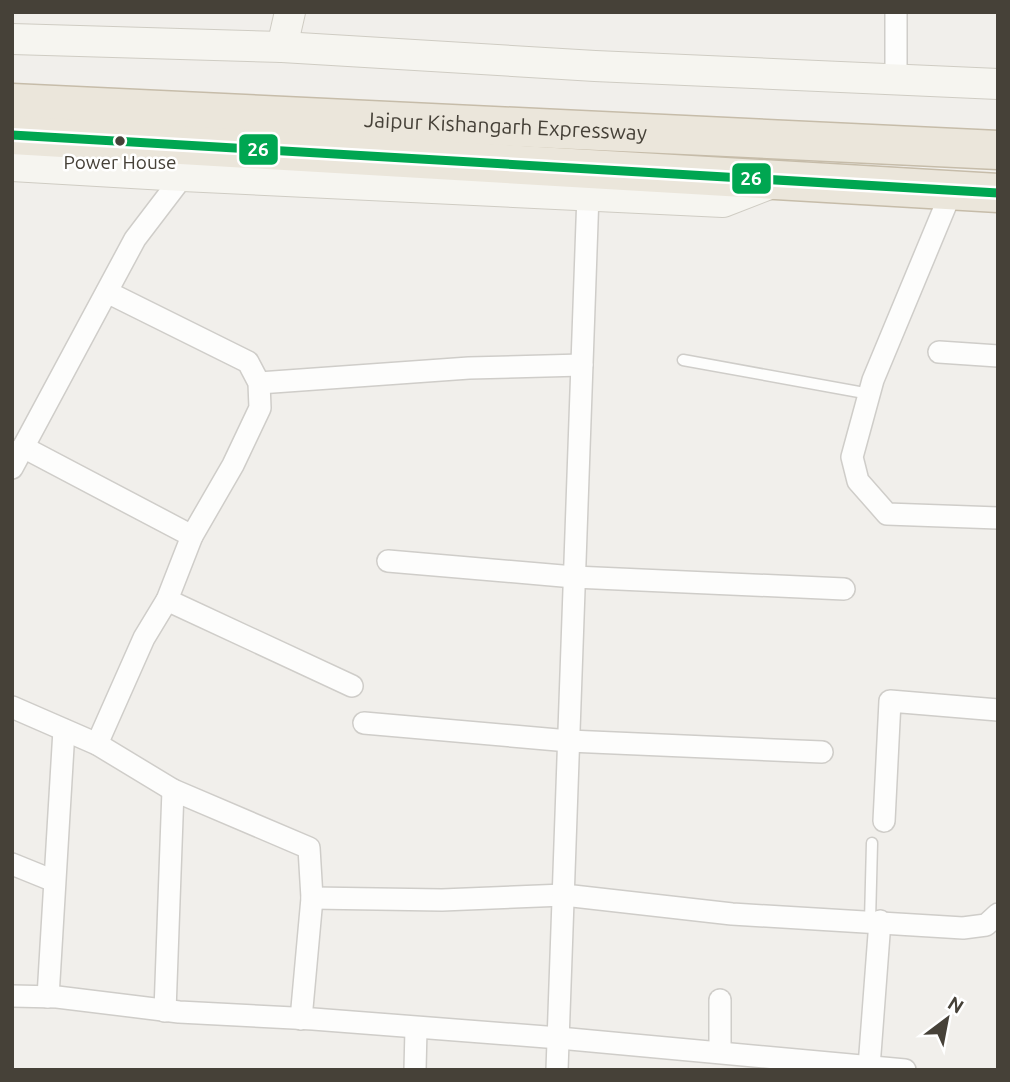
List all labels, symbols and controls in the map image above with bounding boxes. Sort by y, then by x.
street label: Jaipur Kishangarh Expressway [364,107,647,144]
line badge: 26 [238,133,279,166]
marker: Power House [113,134,127,148]
text: 26 [247,138,269,160]
place label: Power House [64,151,176,173]
line badge: 26 [731,162,772,195]
text: 26 [740,167,762,189]
north arrow [912,984,982,1054]
text: N [944,991,968,1018]

